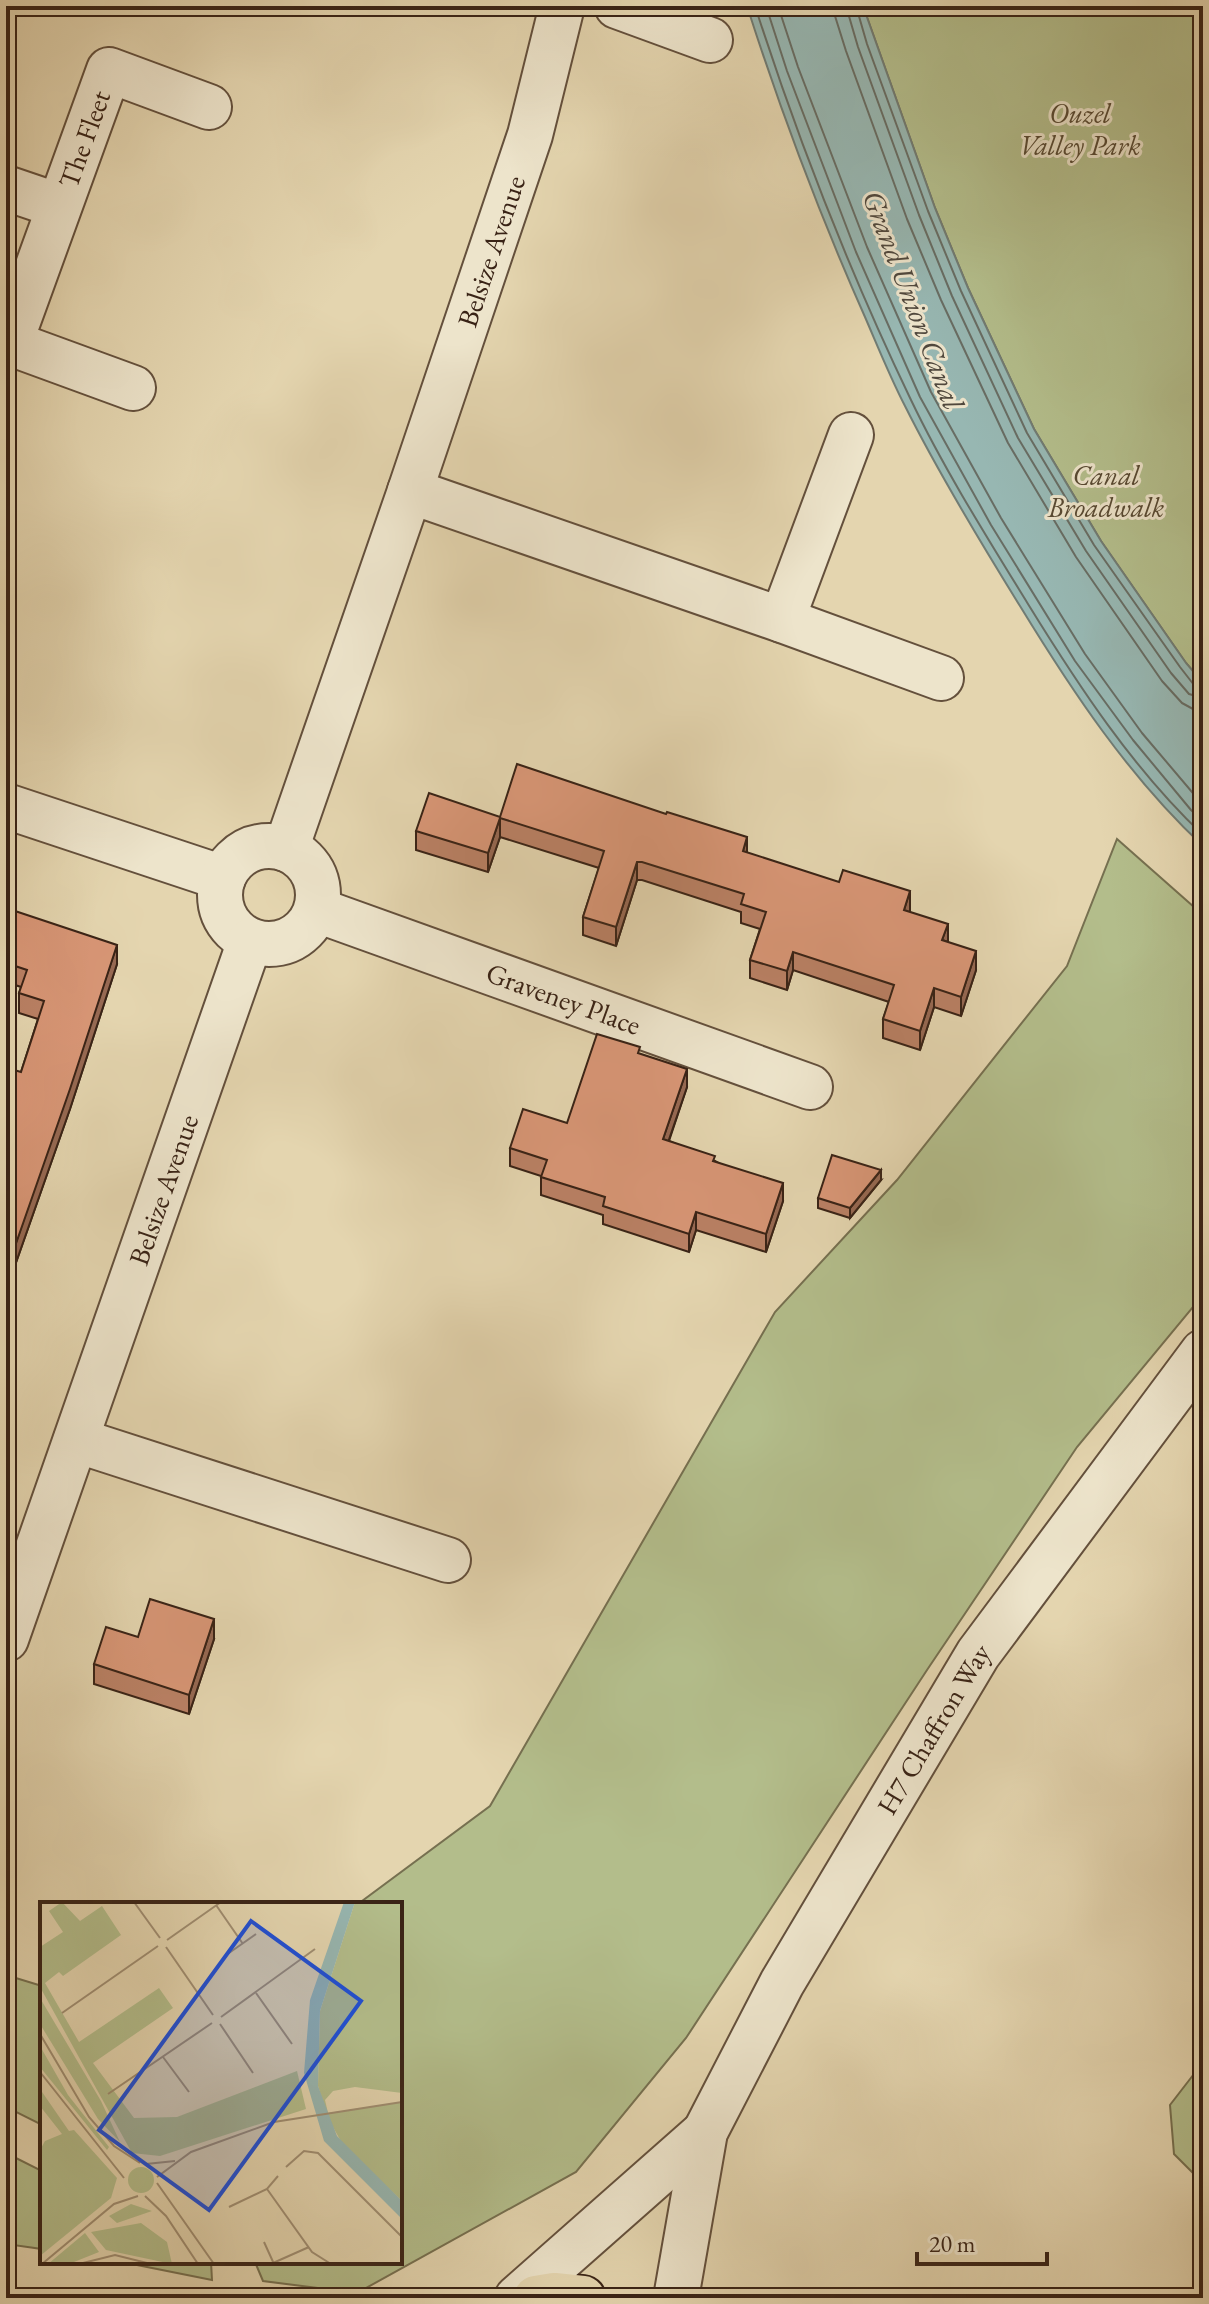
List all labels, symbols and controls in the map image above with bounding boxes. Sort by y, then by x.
street label: The Fleet [50,85,118,193]
park label: Ouzel Valley Park [1019,95,1141,163]
street label: Belsize Avenue [449,171,533,332]
water label: Grand Union Canal [854,185,974,416]
park label: Canal Broadwalk [1047,457,1164,525]
street label: Graveney Place [481,954,646,1043]
street label: Belsize Avenue [120,1109,206,1270]
street label: H7 Chaffron Way [869,1635,998,1821]
inset map [40,1902,402,2264]
scale bar [917,2216,1047,2266]
text: 20 m [929,2228,976,2259]

